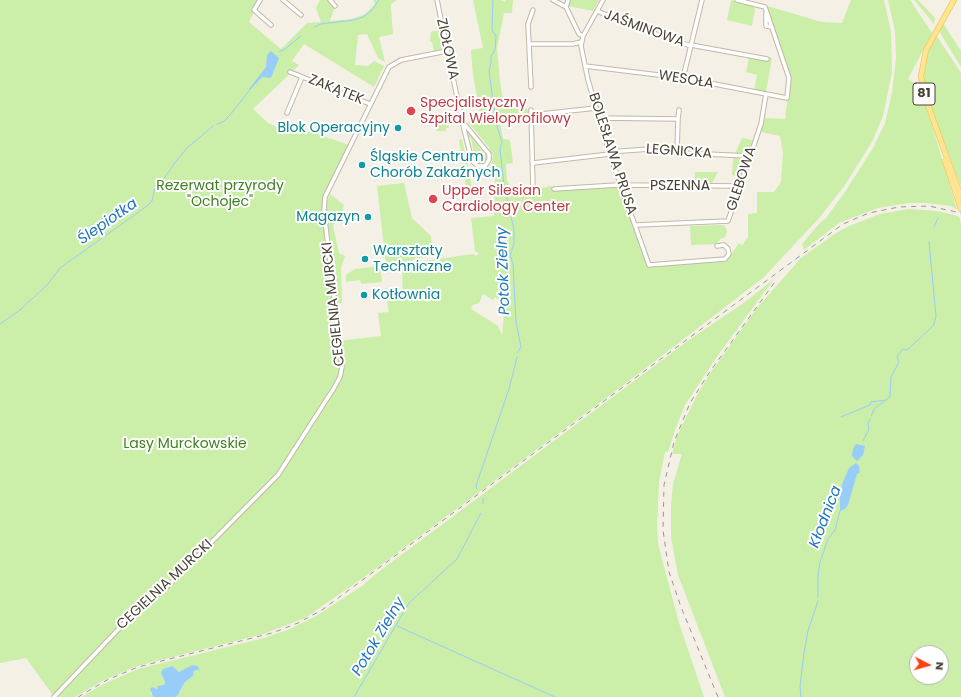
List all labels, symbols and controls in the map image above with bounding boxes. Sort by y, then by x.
street label: JAŚMINOWA [601,7,687,51]
street label: ZIOŁOWA [432,17,462,81]
street label: WESOŁA [657,67,715,93]
street label: ZAKĄTEK [306,71,366,109]
road number: 81 [913,83,935,105]
street label: BOLESŁAWA PRUSA [584,91,640,217]
place label: Specjalistyczny Szpital Wieloprofilowy [420,95,571,128]
marker: Specjalistyczny Szpital Wieloprofilowy [405,105,417,117]
place label: Blok Operacyjny [278,120,390,136]
marker: Blok Operacyjny [393,123,403,133]
street label: LEGNICKA [645,141,713,163]
street label: GLEBOWA [724,145,760,213]
place label: Śląskie Centrum Chorób Zakaźnych [370,149,500,182]
marker: Śląskie Centrum Chorób Zakaźnych [357,160,367,170]
park label: Rezerwat przyrody "Ochojec" [156,178,284,210]
street label: PSZENNA [650,178,710,194]
place label: Upper Silesian Cardiology Center [442,183,570,216]
marker: Upper Silesian Cardiology Center [427,193,439,205]
water label: Ślepiotka [75,195,141,249]
place label: Magazyn [296,209,360,225]
marker: Magazyn [363,212,373,222]
water label: Potok Zielny [493,227,515,315]
street label: CEGIELNIA MURCKI [319,241,349,367]
place label: Warsztaty Techniczne [373,243,452,276]
marker: Warsztaty Techniczne [360,254,370,264]
place label: Kotłownia [372,287,440,303]
marker: Kotłownia [359,290,369,300]
park label: Lasy Murckowskie [123,436,247,452]
water label: Kłodnica [806,483,846,551]
street label: CEGIELNIA MURCKI [114,536,216,634]
water label: Potok Zielny [349,594,409,680]
north arrow [909,645,949,685]
text: N [932,661,948,671]

